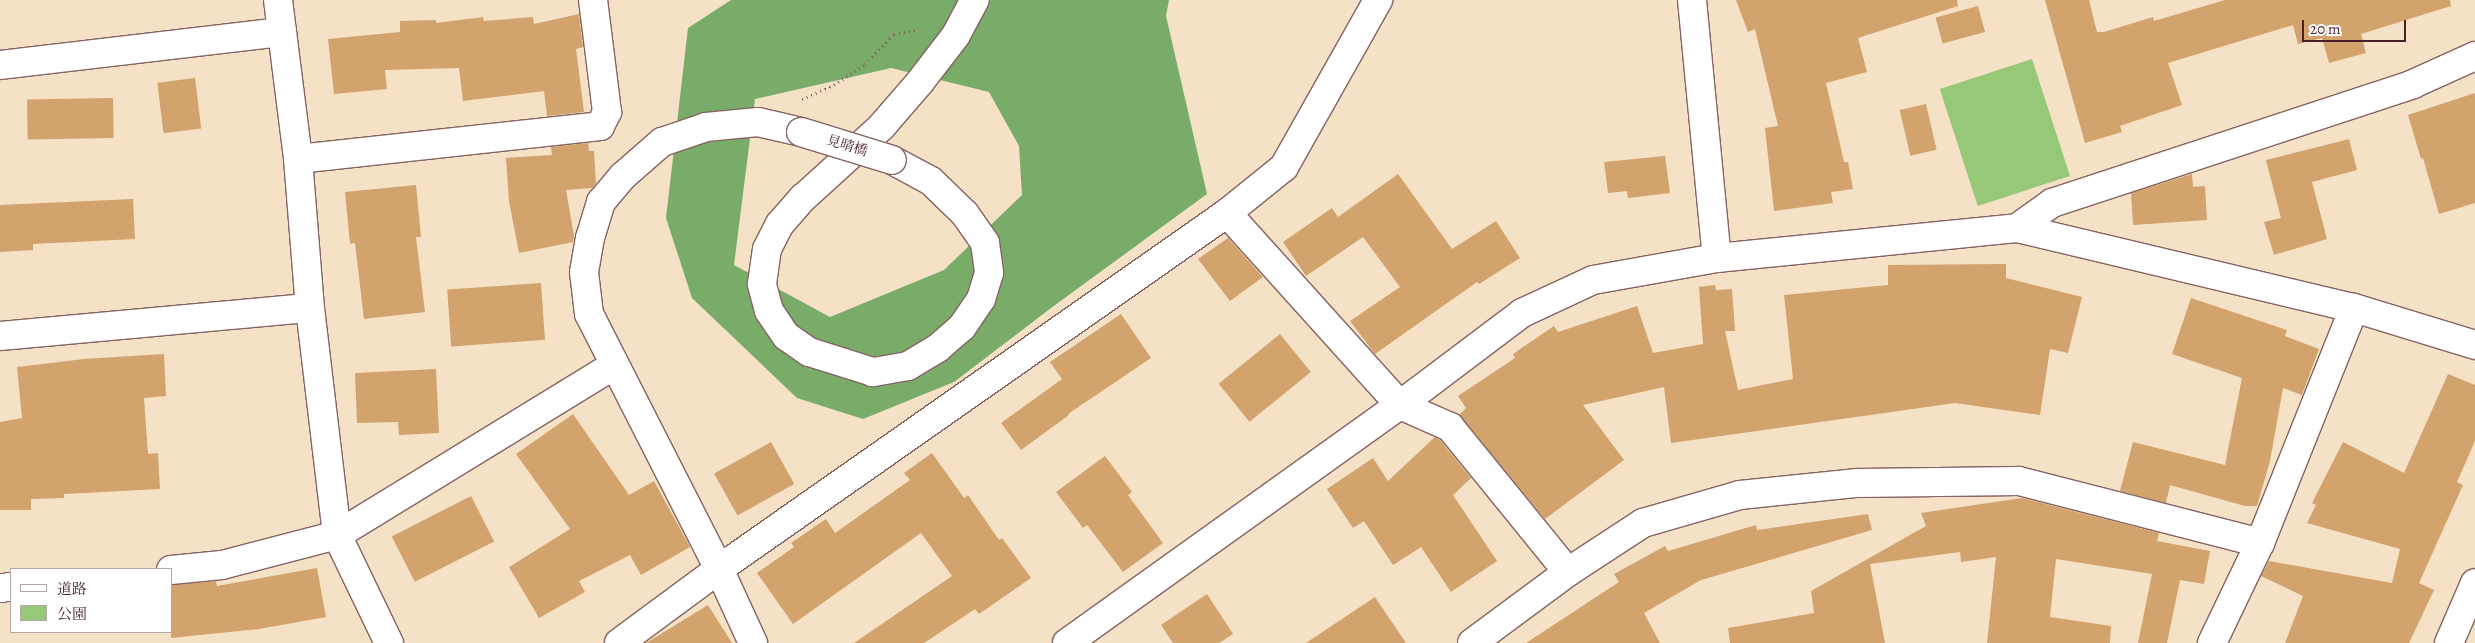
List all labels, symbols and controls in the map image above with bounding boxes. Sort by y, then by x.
scale bar [2305,10,2409,42]
text: 20 m [2310,19,2341,39]
street label: 見晴橋 [824,132,870,160]
legend [10,568,172,633]
text: 道路 [57,579,87,599]
text: 公園 [57,604,87,624]

